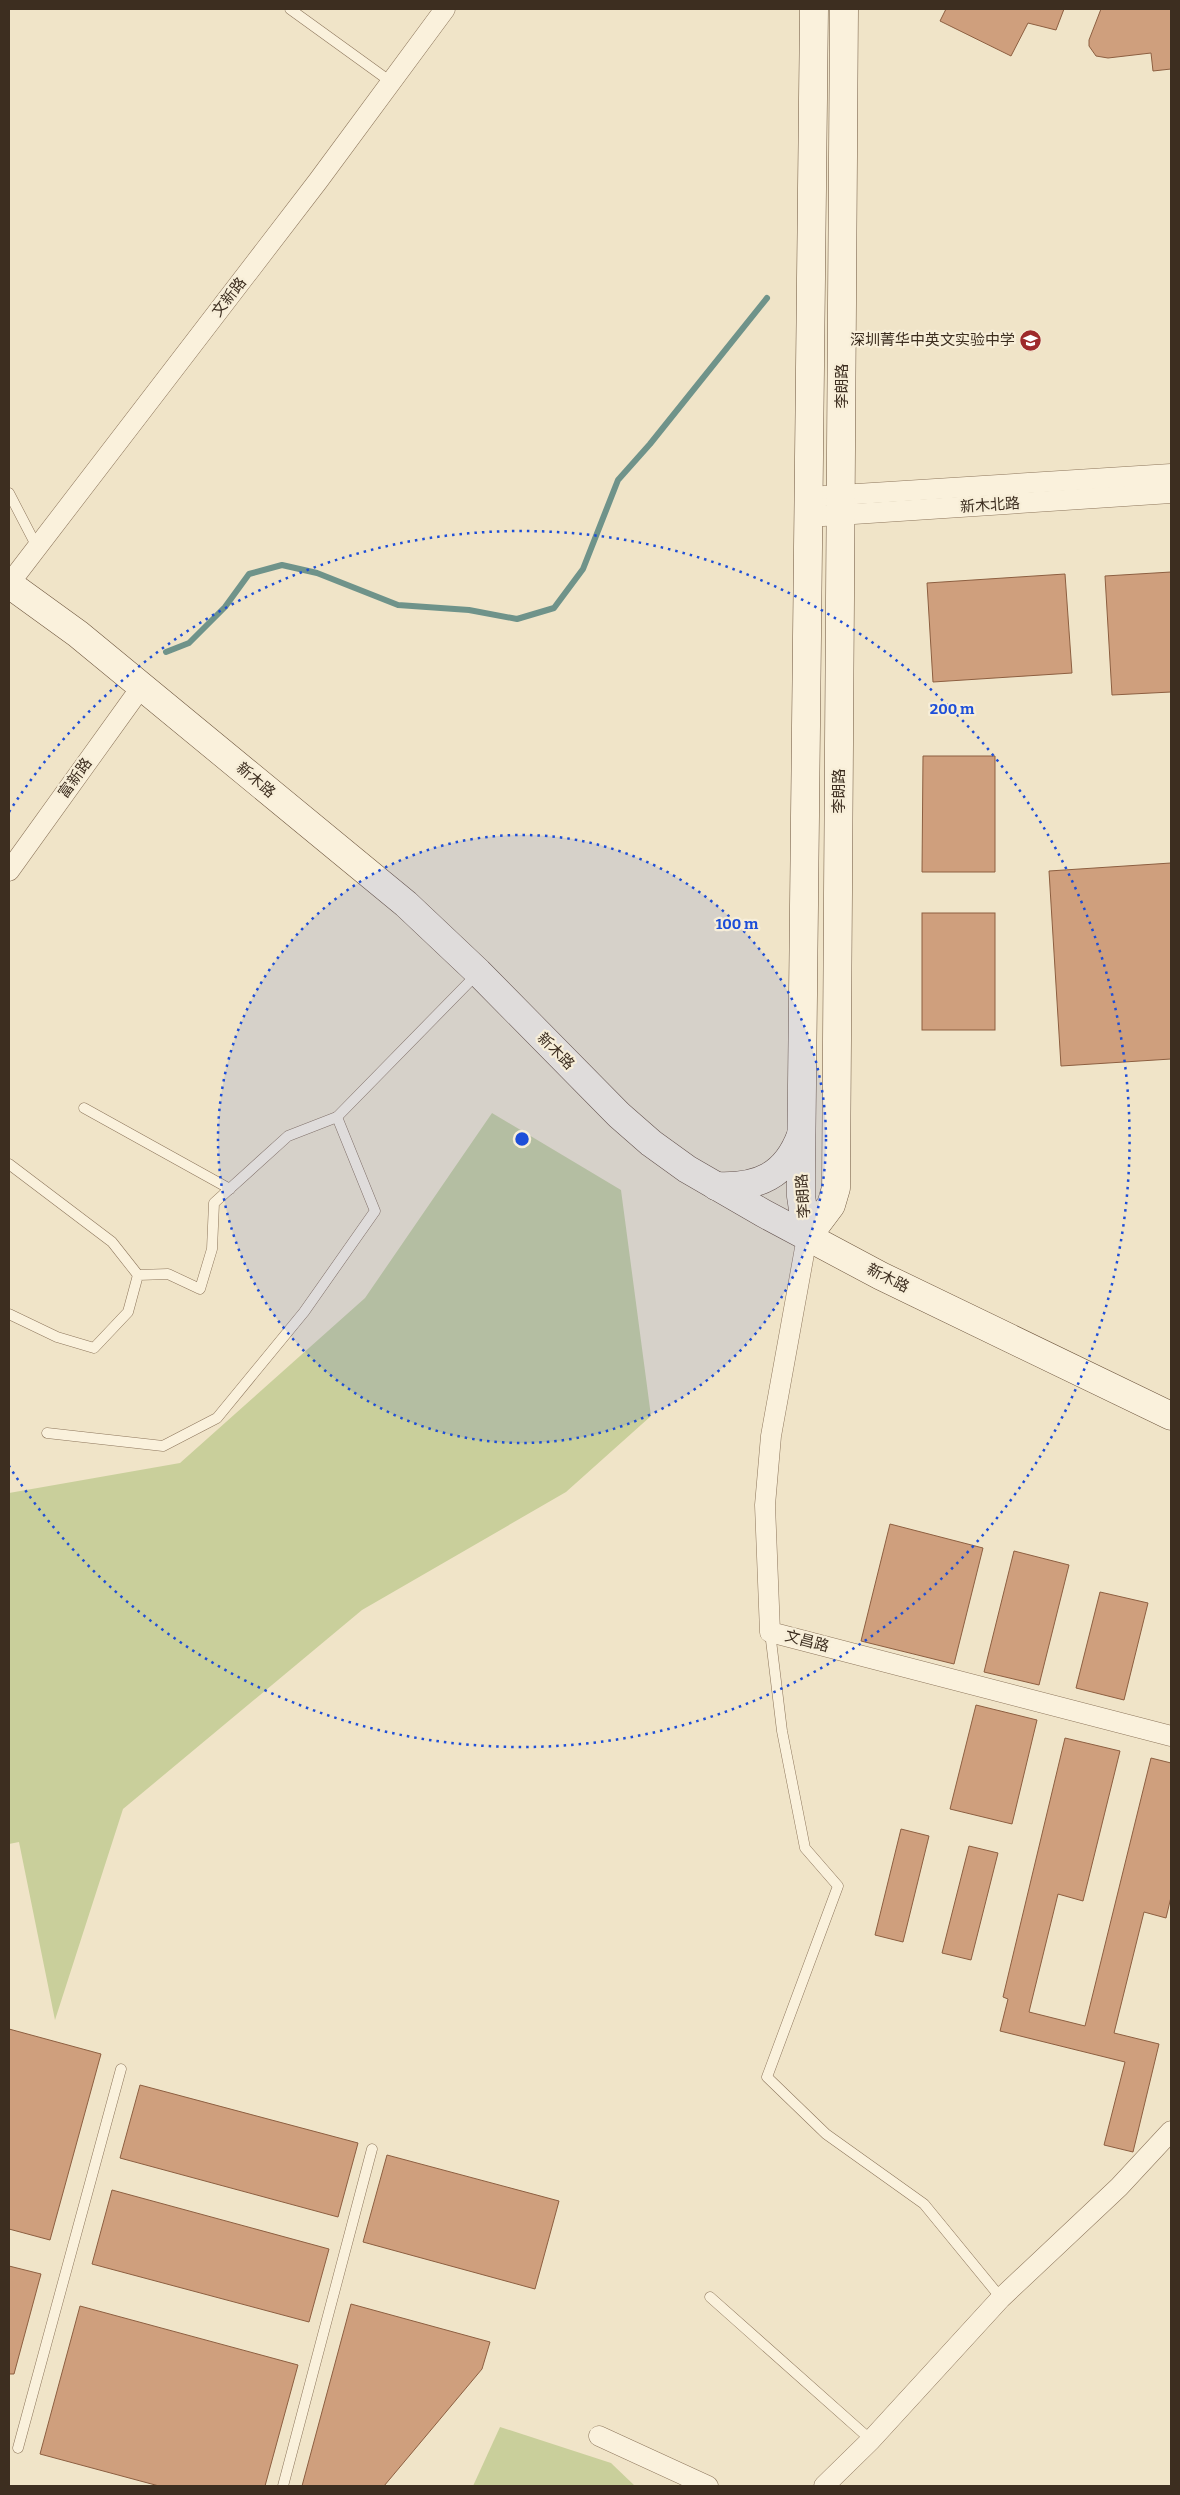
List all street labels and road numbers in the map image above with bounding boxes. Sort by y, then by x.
street label: 文新路 [208,274,250,320]
street label: 李朗路 [833,363,851,409]
street label: 新木北路 [959,494,1021,516]
street label: 富新路 [54,755,96,801]
street label: 新木路 [233,759,279,801]
street label: 李朗路 [830,768,848,814]
street label: 新木路 [534,1029,578,1073]
street label: 李朗路 [792,1173,814,1219]
street label: 新木路 [864,1260,912,1296]
street label: 文昌路 [783,1626,831,1656]

